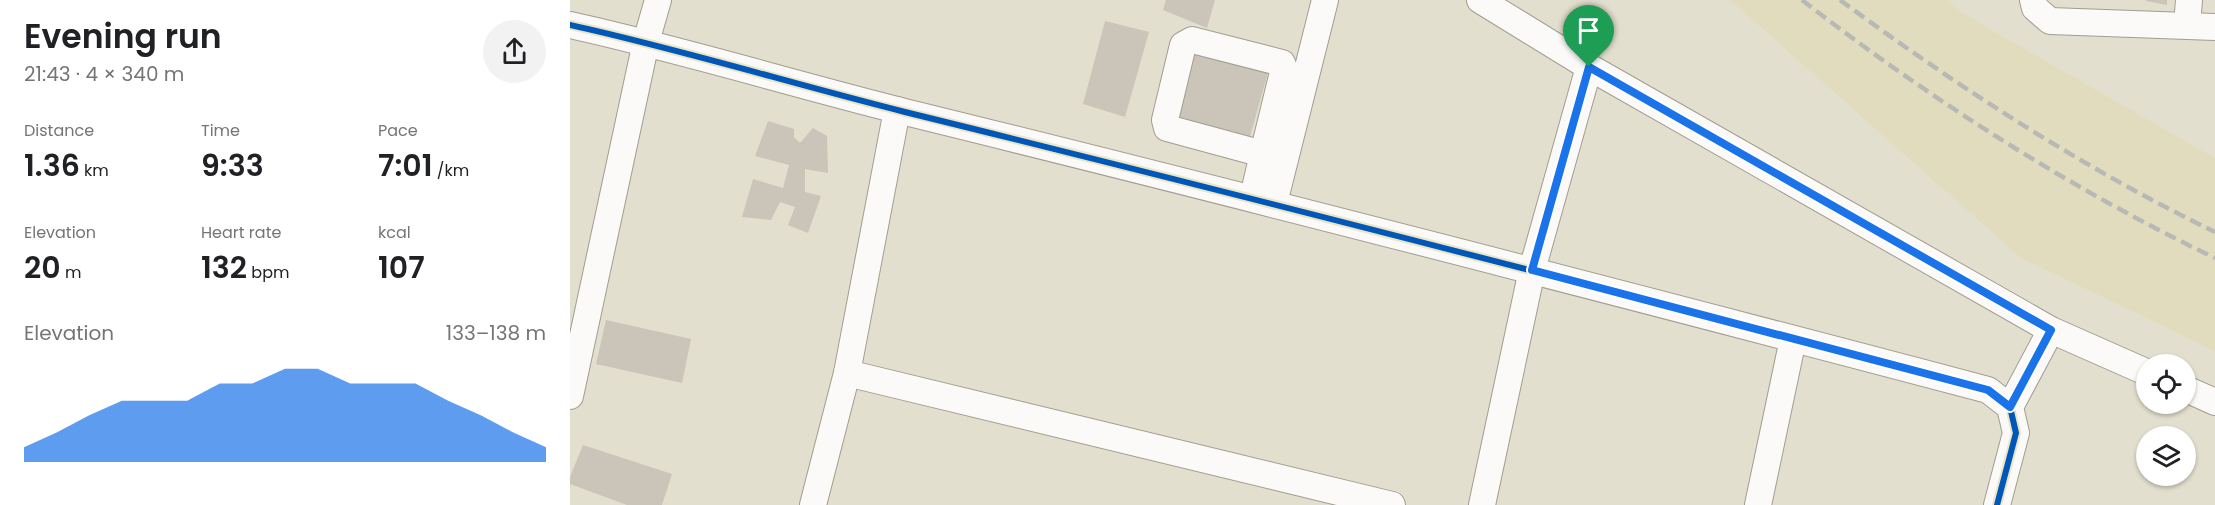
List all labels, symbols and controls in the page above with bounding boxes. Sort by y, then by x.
pin [1563,5,1614,67]
text: Evening run [24,13,222,60]
icon: arrive [1572,14,1605,47]
button: share [483,20,546,83]
text: 21:43 · 4 × 340 m [24,60,184,88]
text: Distance [24,119,94,142]
text: Time [201,119,240,142]
text: Pace [378,119,418,142]
text: 1.36 [24,144,80,187]
text: 9:33 [201,144,264,187]
text: 7:01 [378,144,433,187]
text: km [80,159,109,182]
text: /km [433,159,469,182]
text: Elevation [24,221,96,244]
text: Heart rate [201,221,281,244]
text: kcal [378,221,411,244]
text: 20 [24,246,61,289]
text: 132 [201,246,247,289]
text: 107 [378,246,425,289]
text: m [61,261,81,284]
text: bpm [247,261,289,284]
text: Elevation [24,319,114,347]
text: 133–138 m [446,319,546,347]
map controls [2136,354,2196,486]
button: locate [2136,354,2196,414]
button: layers [2136,426,2196,486]

